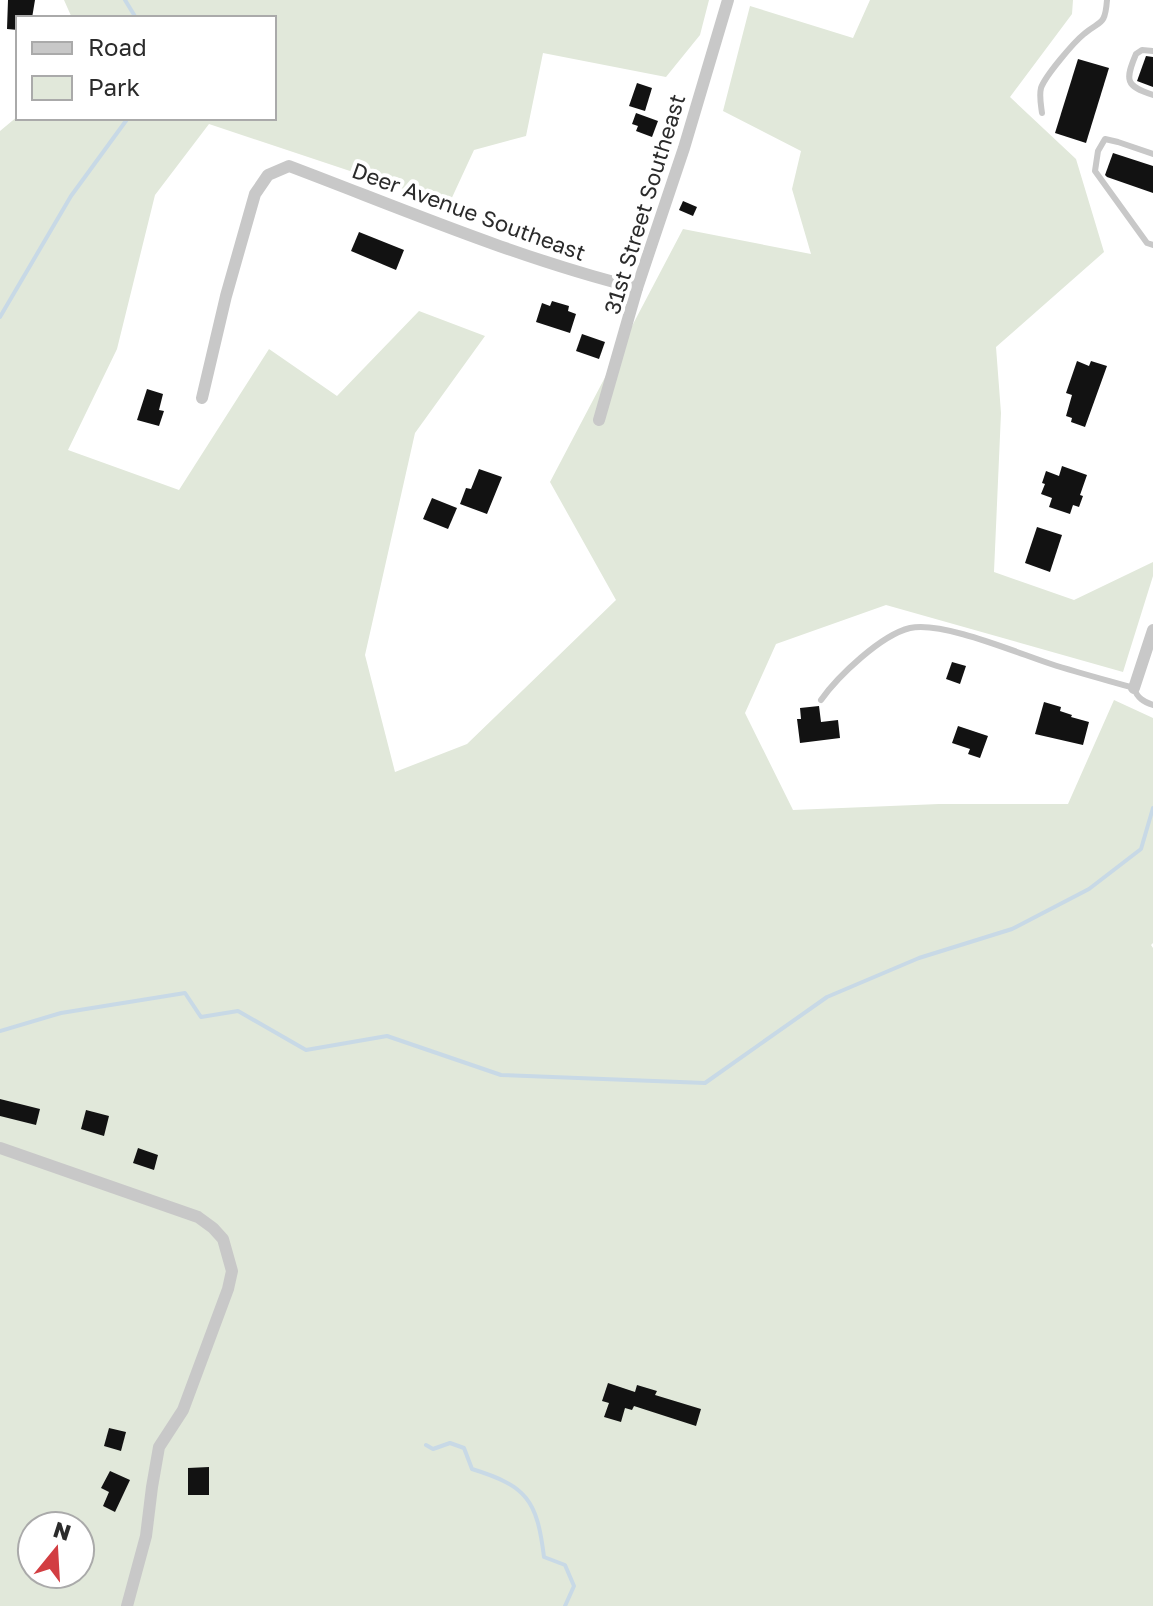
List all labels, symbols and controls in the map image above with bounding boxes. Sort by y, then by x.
legend [16,16,276,120]
text: Road [88,32,147,61]
text: Park [88,72,140,101]
street label: 31st Street Southeast [598,91,690,317]
street label: Deer Avenue Southeast [348,156,590,266]
north arrow [16,1510,96,1590]
text: N [50,1515,74,1546]

